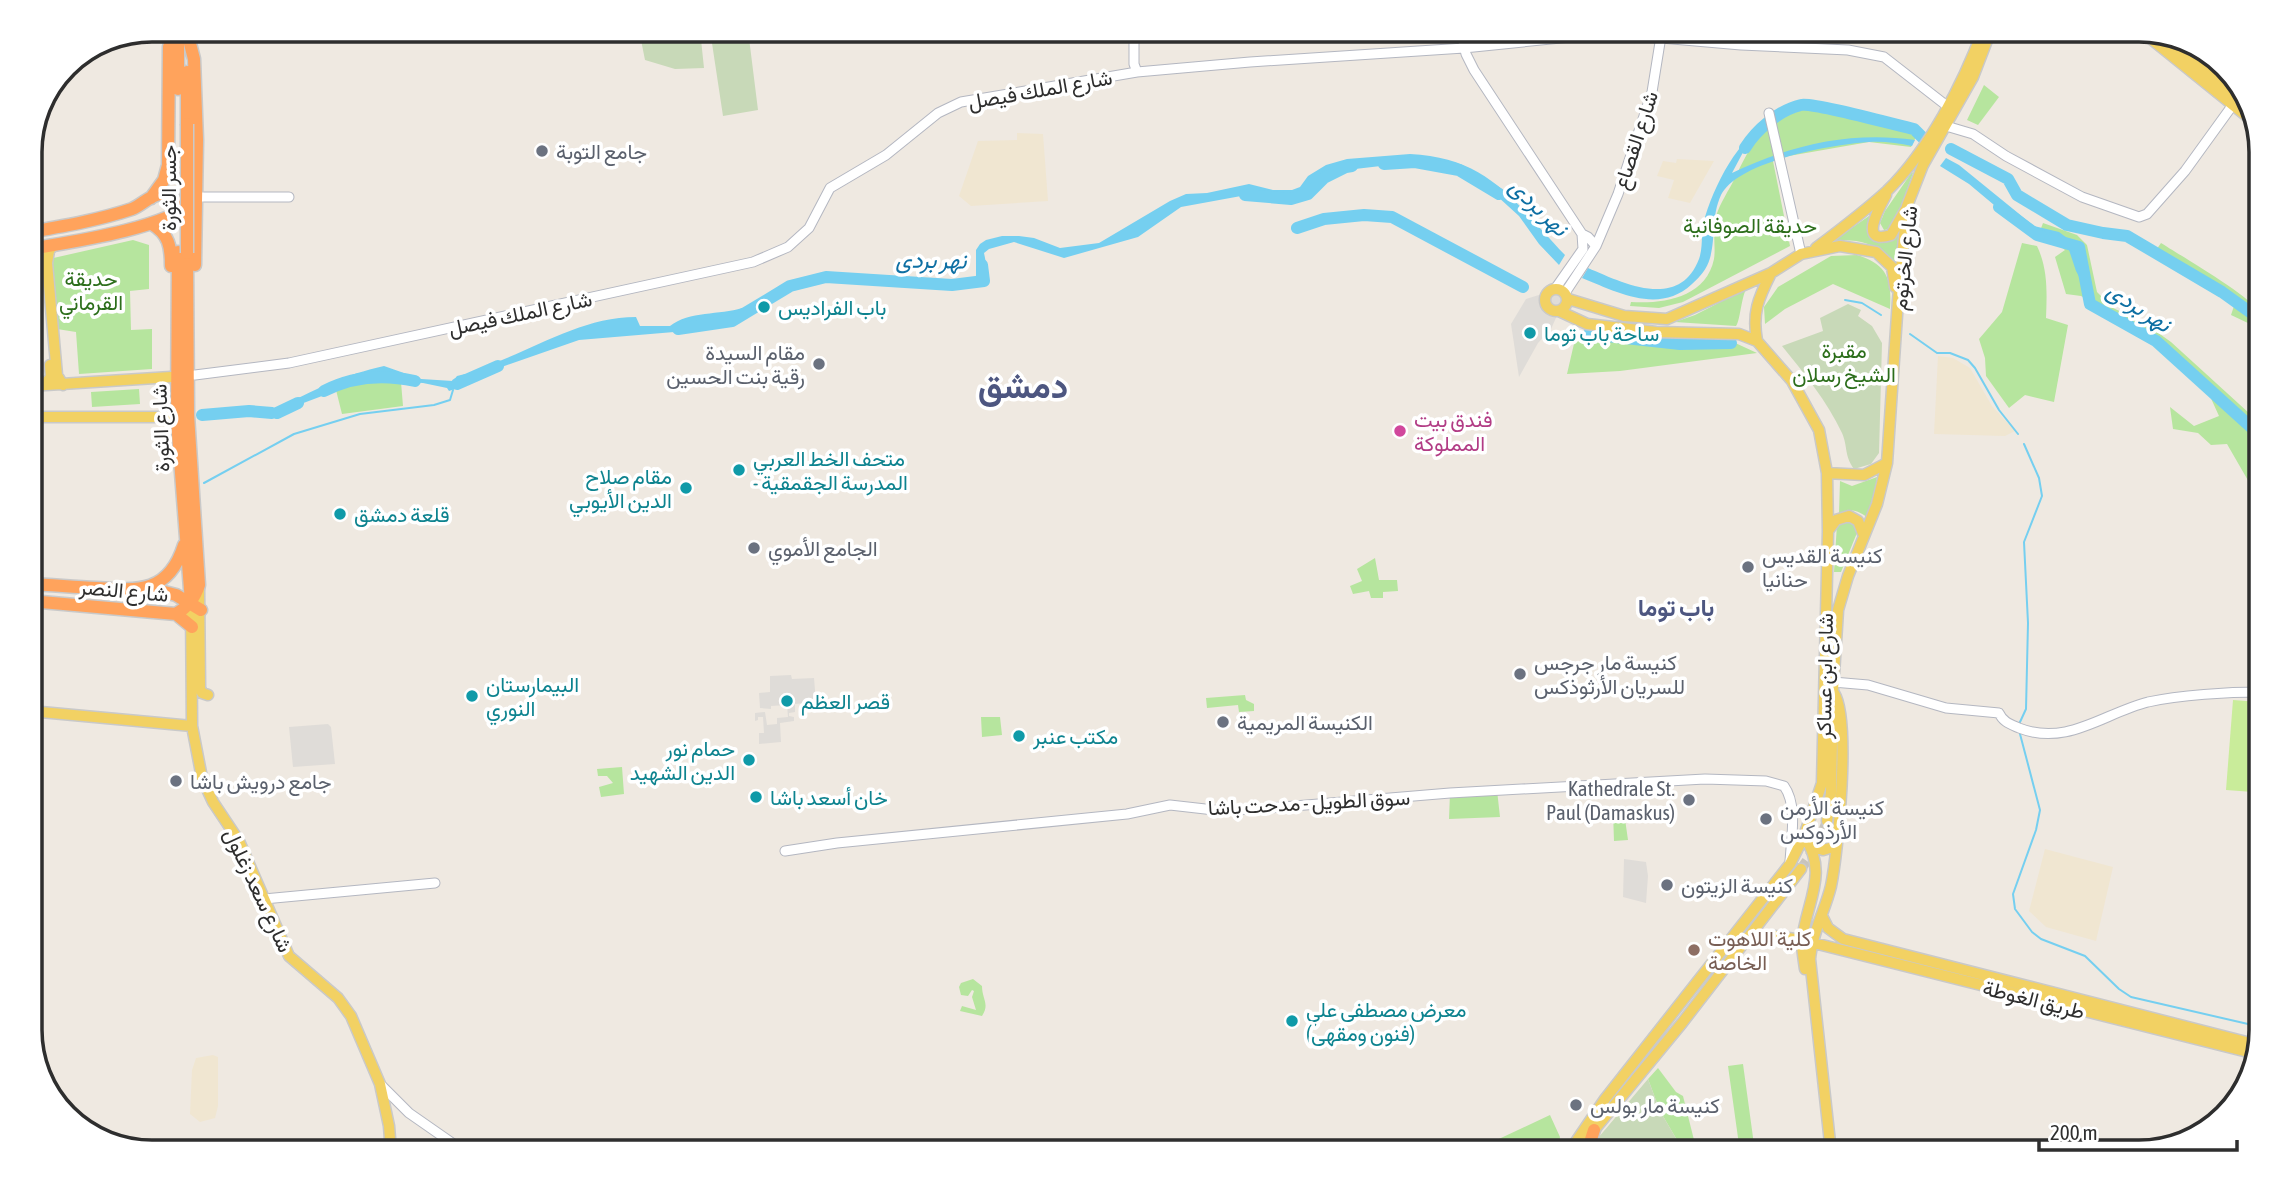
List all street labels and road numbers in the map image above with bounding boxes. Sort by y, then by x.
street label: شارع الملك فيصل [966,64,1115,116]
street label: شارع القصاع [1608,88,1665,193]
street label: جسر الثورة [156,145,182,231]
street label: شارع الخرتوم [1887,204,1924,312]
street label: شارع الملك فيصل [446,286,595,343]
street label: شارع الثورة [146,383,177,473]
street label: شارع النصر [77,574,170,609]
street label: شارع ابن عساكر [1811,613,1840,740]
street label: سوق الطويل - مدحت باشا [1207,785,1411,821]
street label: شارع سعد زغلول [217,824,298,957]
street label: طريق الغوطة [1980,975,2087,1025]

